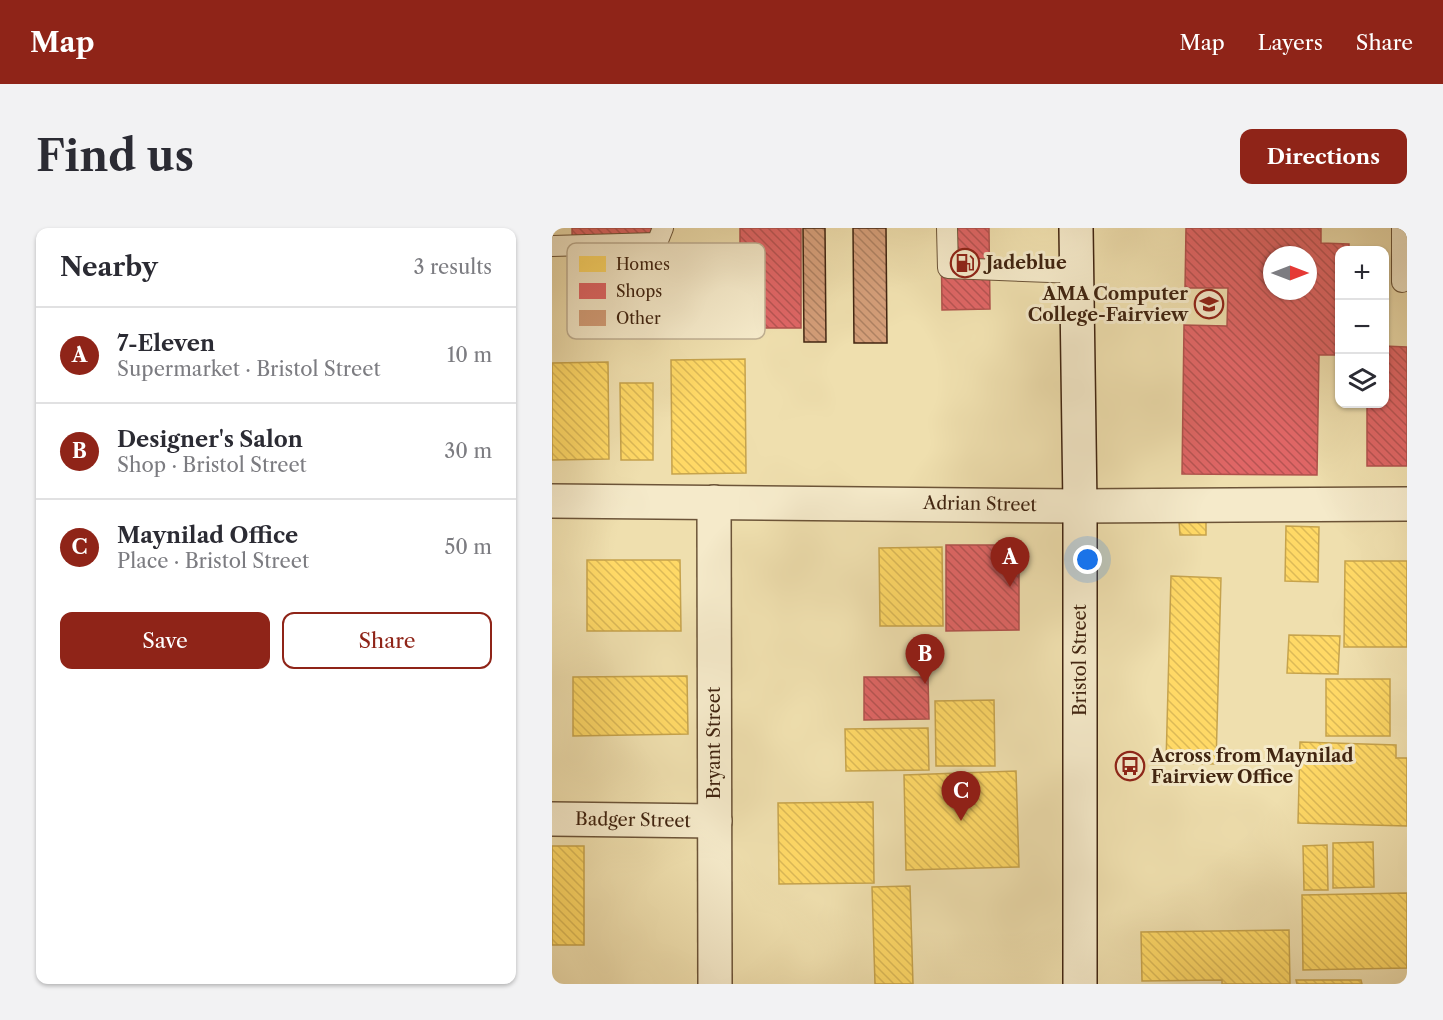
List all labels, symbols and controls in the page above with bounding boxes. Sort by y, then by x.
text: Map [30,25,94,59]
text: Map [1180,30,1225,55]
text: Layers [1258,30,1323,55]
text: Share [1356,30,1413,55]
button: Directions [1240,129,1407,184]
text: Find us [36,130,194,182]
legend [567,243,765,339]
north arrow [1263,246,1317,300]
map controls [1335,246,1389,408]
button: + [1335,246,1389,300]
fuel station icon: Jadeblue [949,247,981,279]
text: Nearby [60,251,158,283]
place label: Jadeblue [983,252,1067,274]
text: Homes [616,254,670,274]
text: 3 results [414,255,492,279]
text: Shops [616,281,662,301]
place label: AMA Computer College-Fairview [1028,283,1189,326]
school or university icon: AMA Computer College-Fairview [1193,288,1225,320]
button: − [1335,300,1389,354]
text: Other [616,308,661,328]
text: 7-Eleven [117,330,215,357]
text: A [72,343,87,367]
text: 10 m [447,343,492,367]
button: layers [1335,354,1389,408]
text: Supermarket · Bristol Street [117,357,380,381]
text: Designer's Salon [117,426,303,453]
text: B [72,439,87,463]
text: 30 m [444,439,492,463]
text: Shop · Bristol Street [117,453,307,477]
street label: Adrian Street [922,492,1038,516]
text: Maynilad Office [117,522,298,549]
text: C [71,535,88,559]
text: 50 m [445,535,492,559]
pin: A [990,538,1030,587]
your location [1073,545,1102,574]
text: Place · Bristol Street [117,549,309,573]
street label: Bristol Street [1069,603,1091,716]
button: Save [60,612,270,669]
button: Share [282,612,492,669]
pin: B [906,634,944,684]
street label: Bryant Street [703,686,725,799]
place label: Across from Maynilad Fairview Office [1150,745,1353,788]
bus stop icon: Across from Maynilad Fairview Office [1114,750,1146,782]
pin: C [942,772,980,821]
street label: Badger Street [575,808,692,832]

